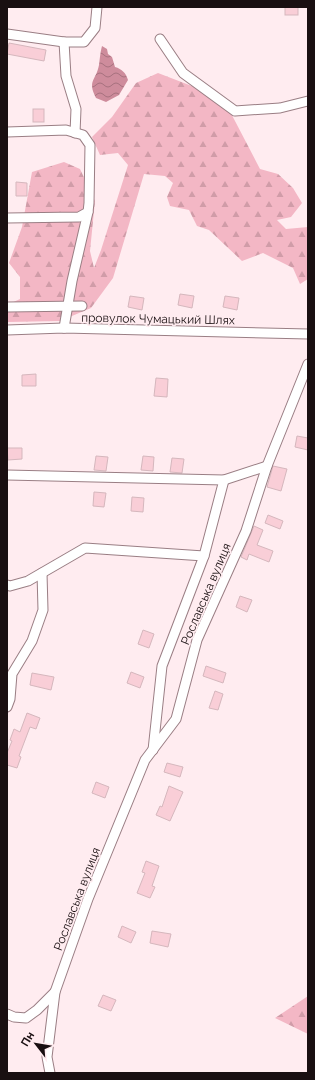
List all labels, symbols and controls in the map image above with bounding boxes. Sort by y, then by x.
street label: провулок Чумацький Шлях [81,311,235,327]
street label: Рославська вулиця [178,541,234,647]
street label: Рославська вулиця [51,845,103,953]
north arrow [16,1024,56,1064]
text: Пн [19,1029,37,1049]

